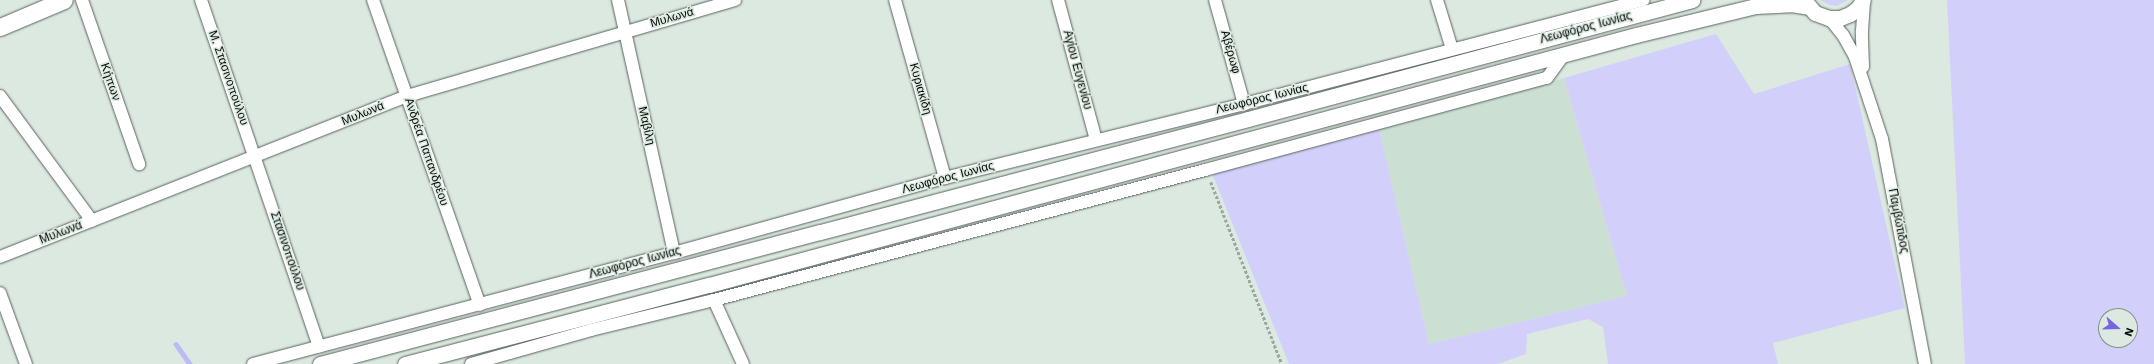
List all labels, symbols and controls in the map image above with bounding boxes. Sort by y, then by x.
street label: Μυλωνά [649,5,695,31]
street label: Λεωφόρος Ιωνίας [1538,9,1634,47]
street label: Μ. Στασινοπούλου [205,29,251,127]
street label: Αγίου Ευγενίου [1059,29,1095,111]
street label: Αβέρωφ [1217,29,1243,75]
street label: Κήπων [97,61,123,103]
street label: Κυριακίδη [906,62,934,116]
street label: Λεωφόρος Ιωνίας [1214,81,1310,117]
street label: Ανδρέα Παπανδρέου [401,96,451,208]
street label: Μυλωνά [340,99,386,129]
street label: Μαβίλη [635,105,657,147]
street label: Λεωφόρος Ιωνίας [900,159,996,197]
street label: Παμβώτιδος [1885,187,1911,255]
street label: Στασινοπούλου [267,210,307,292]
street label: Μυλωνά [38,218,84,248]
street label: Λεωφόρος Ιωνίας [587,244,683,282]
north arrow [2098,308,2138,348]
text: N [2121,326,2136,338]

